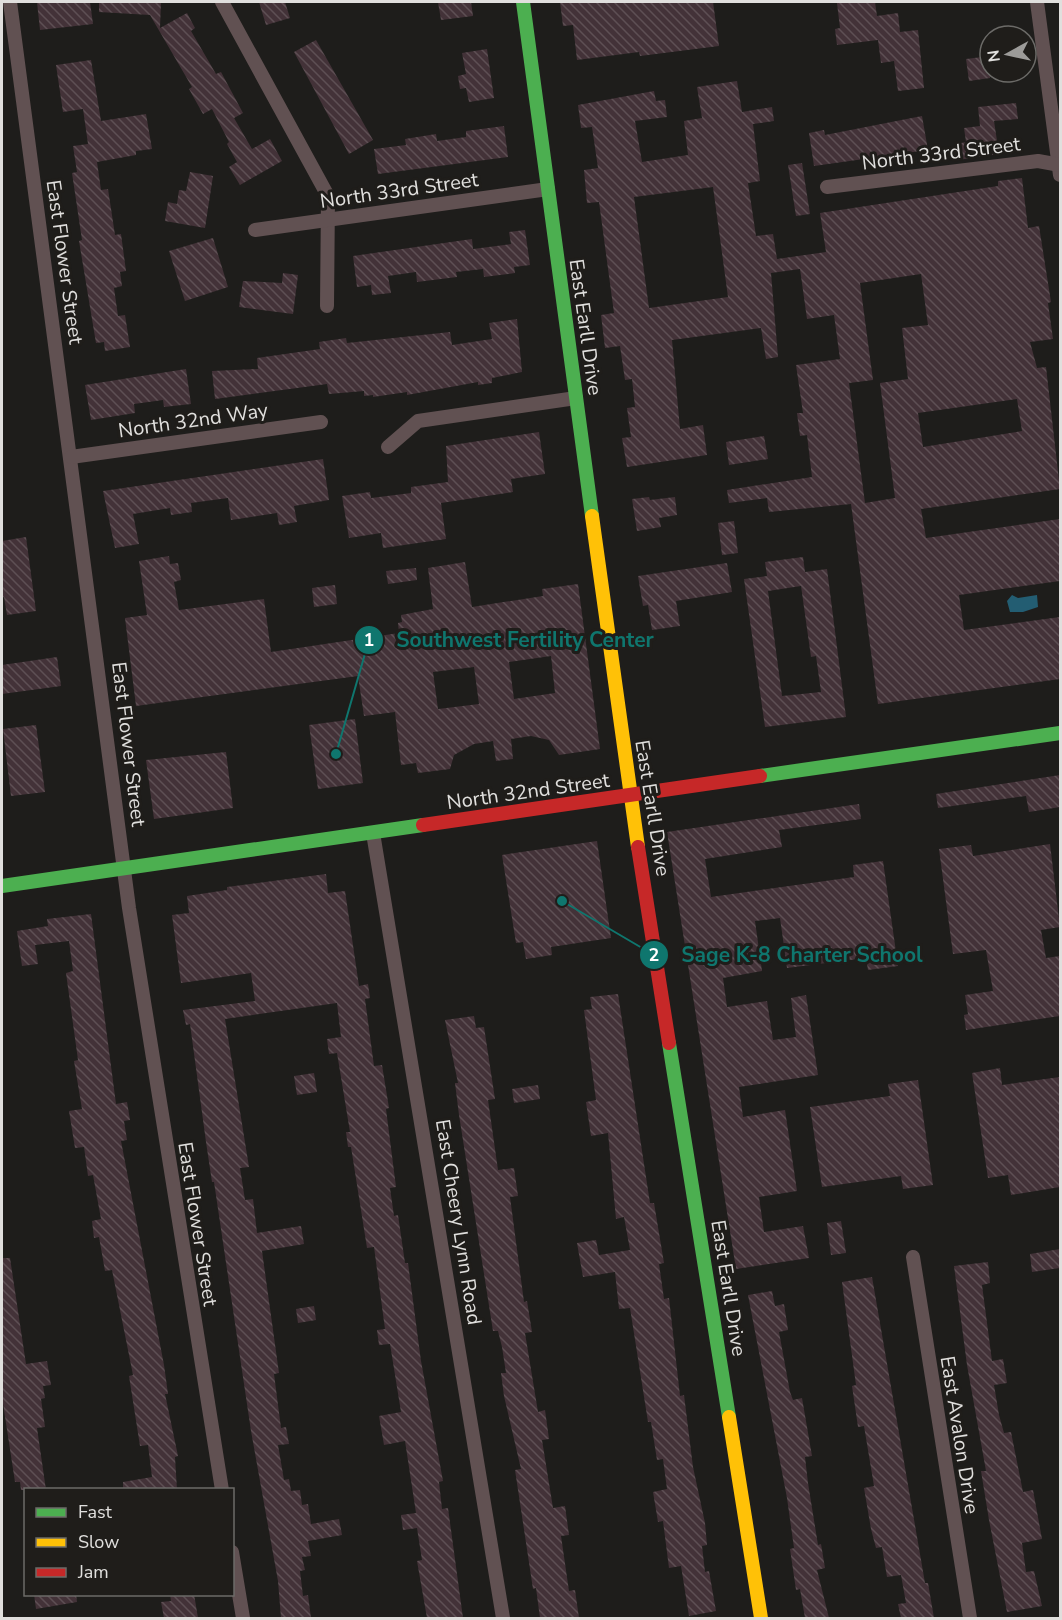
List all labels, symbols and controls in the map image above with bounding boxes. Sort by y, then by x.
north arrow [978,24,1038,84]
text: N [982,48,1006,63]
street label: North 33rd Street [860,130,1023,177]
street label: North 33rd Street [318,166,481,215]
street label: East Flower Street [40,178,90,347]
street label: East Earll Drive [563,257,608,397]
street label: North 32nd Way [116,397,270,444]
callout: Southwest Fertility Center [354,621,666,660]
text: Southwest Fertility Center [396,626,655,654]
text: 1 [364,628,374,652]
street label: East Flower Street [105,660,152,829]
street label: East Earll Drive [628,738,677,878]
street label: North 32nd Street [445,767,612,816]
callout: Sage K-8 Charter School [639,936,934,975]
text: Sage K-8 Charter School [681,941,923,969]
text: 2 [649,943,659,967]
street label: East Cheery Lynn Road [429,1117,488,1327]
street label: East Flower Street [171,1140,224,1309]
street label: East Earll Drive [704,1218,753,1358]
street label: East Avalon Drive [934,1354,985,1516]
legend [24,1488,234,1596]
text: Fast [78,1500,113,1524]
text: Slow [78,1530,119,1554]
text: Jam [77,1560,109,1584]

